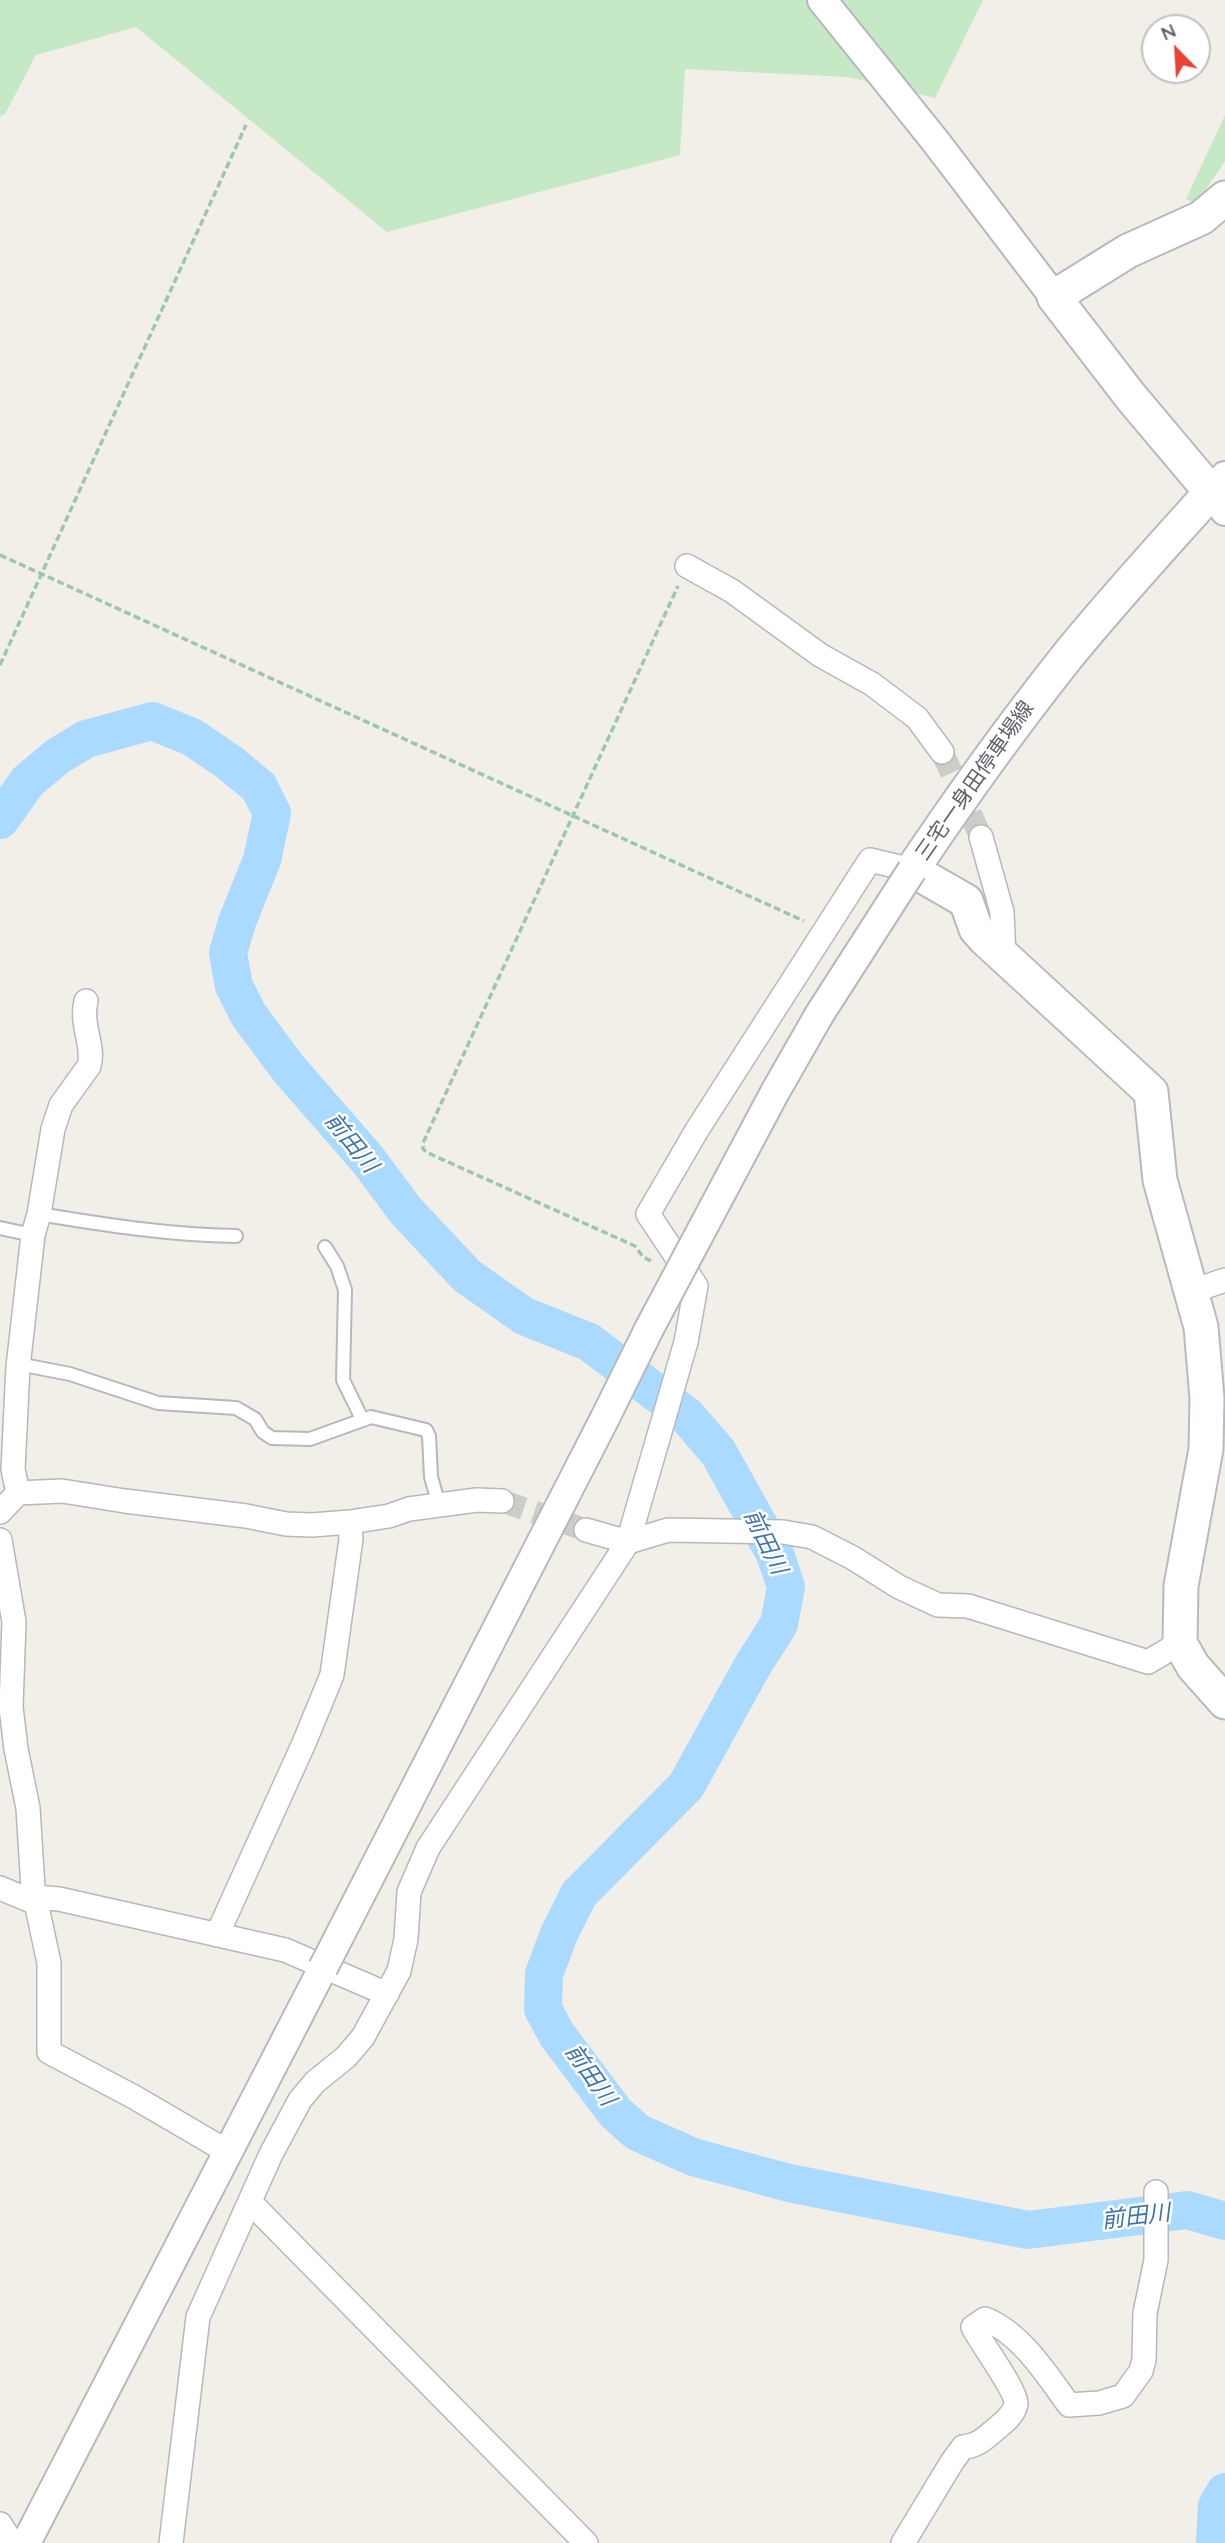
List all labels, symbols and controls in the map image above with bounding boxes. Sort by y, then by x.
north arrow [1141,14,1211,84]
text: N [1157,18,1180,45]
street label: 三宅一身田停車場線 [910,696,1040,866]
water label: 前田川 [319,1108,383,1178]
water label: 前田川 [737,1505,793,1579]
water label: 前田川 [559,2039,621,2111]
water label: 前田川 [1100,2199,1172,2235]

